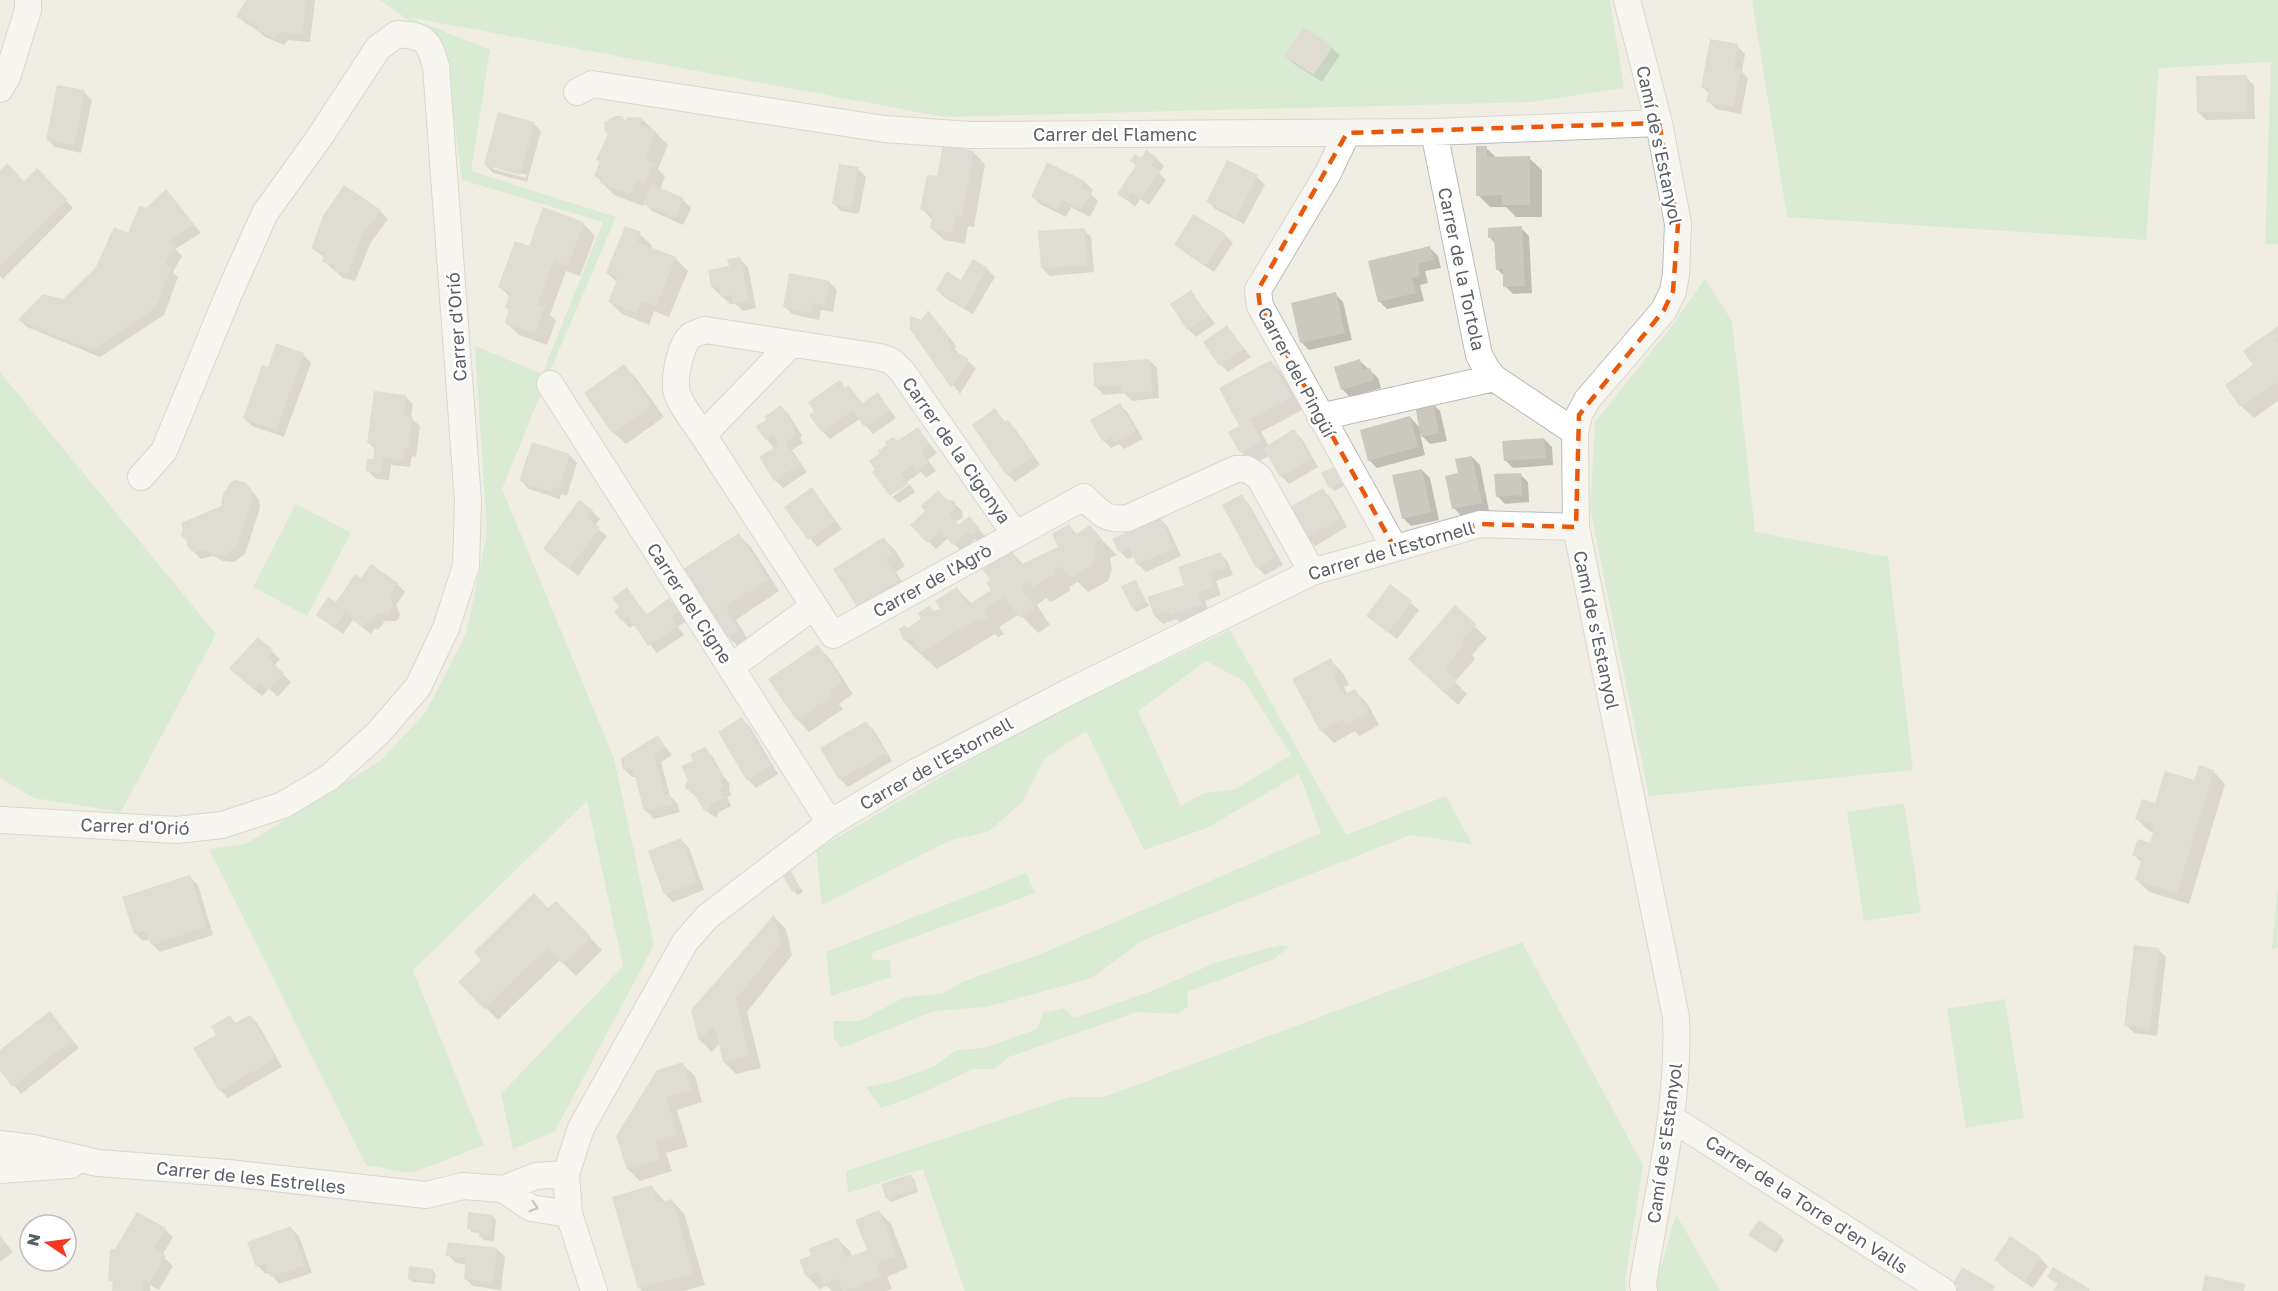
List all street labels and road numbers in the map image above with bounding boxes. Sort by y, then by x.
street label: Camí de s'Estanyol [1632,63,1688,227]
street label: Carrer del Flamenc [1033,123,1197,145]
street label: Carrer de la Tortola [1434,185,1490,353]
street label: Carrer d'Orió [441,272,471,382]
street label: Carrer del Pingüí [1253,303,1341,442]
street label: Carrer de la Cigonya [898,372,1016,528]
street label: Carrer de l'Estornell [1305,516,1477,584]
street label: Carrer del Cigne [643,538,737,668]
street label: Carrer de l'Agrò [869,538,995,622]
street label: Camí de s'Estanyol [1569,548,1625,712]
street label: Carrer de l'Estornell [856,712,1017,814]
street label: Carrer d'Orió [80,813,190,839]
street label: Camí de s'Estanyol [1642,1061,1686,1225]
street label: Carrer de la Torre d'en Valls [1702,1130,1912,1278]
street label: Carrer de les Estrelles [155,1156,347,1198]

